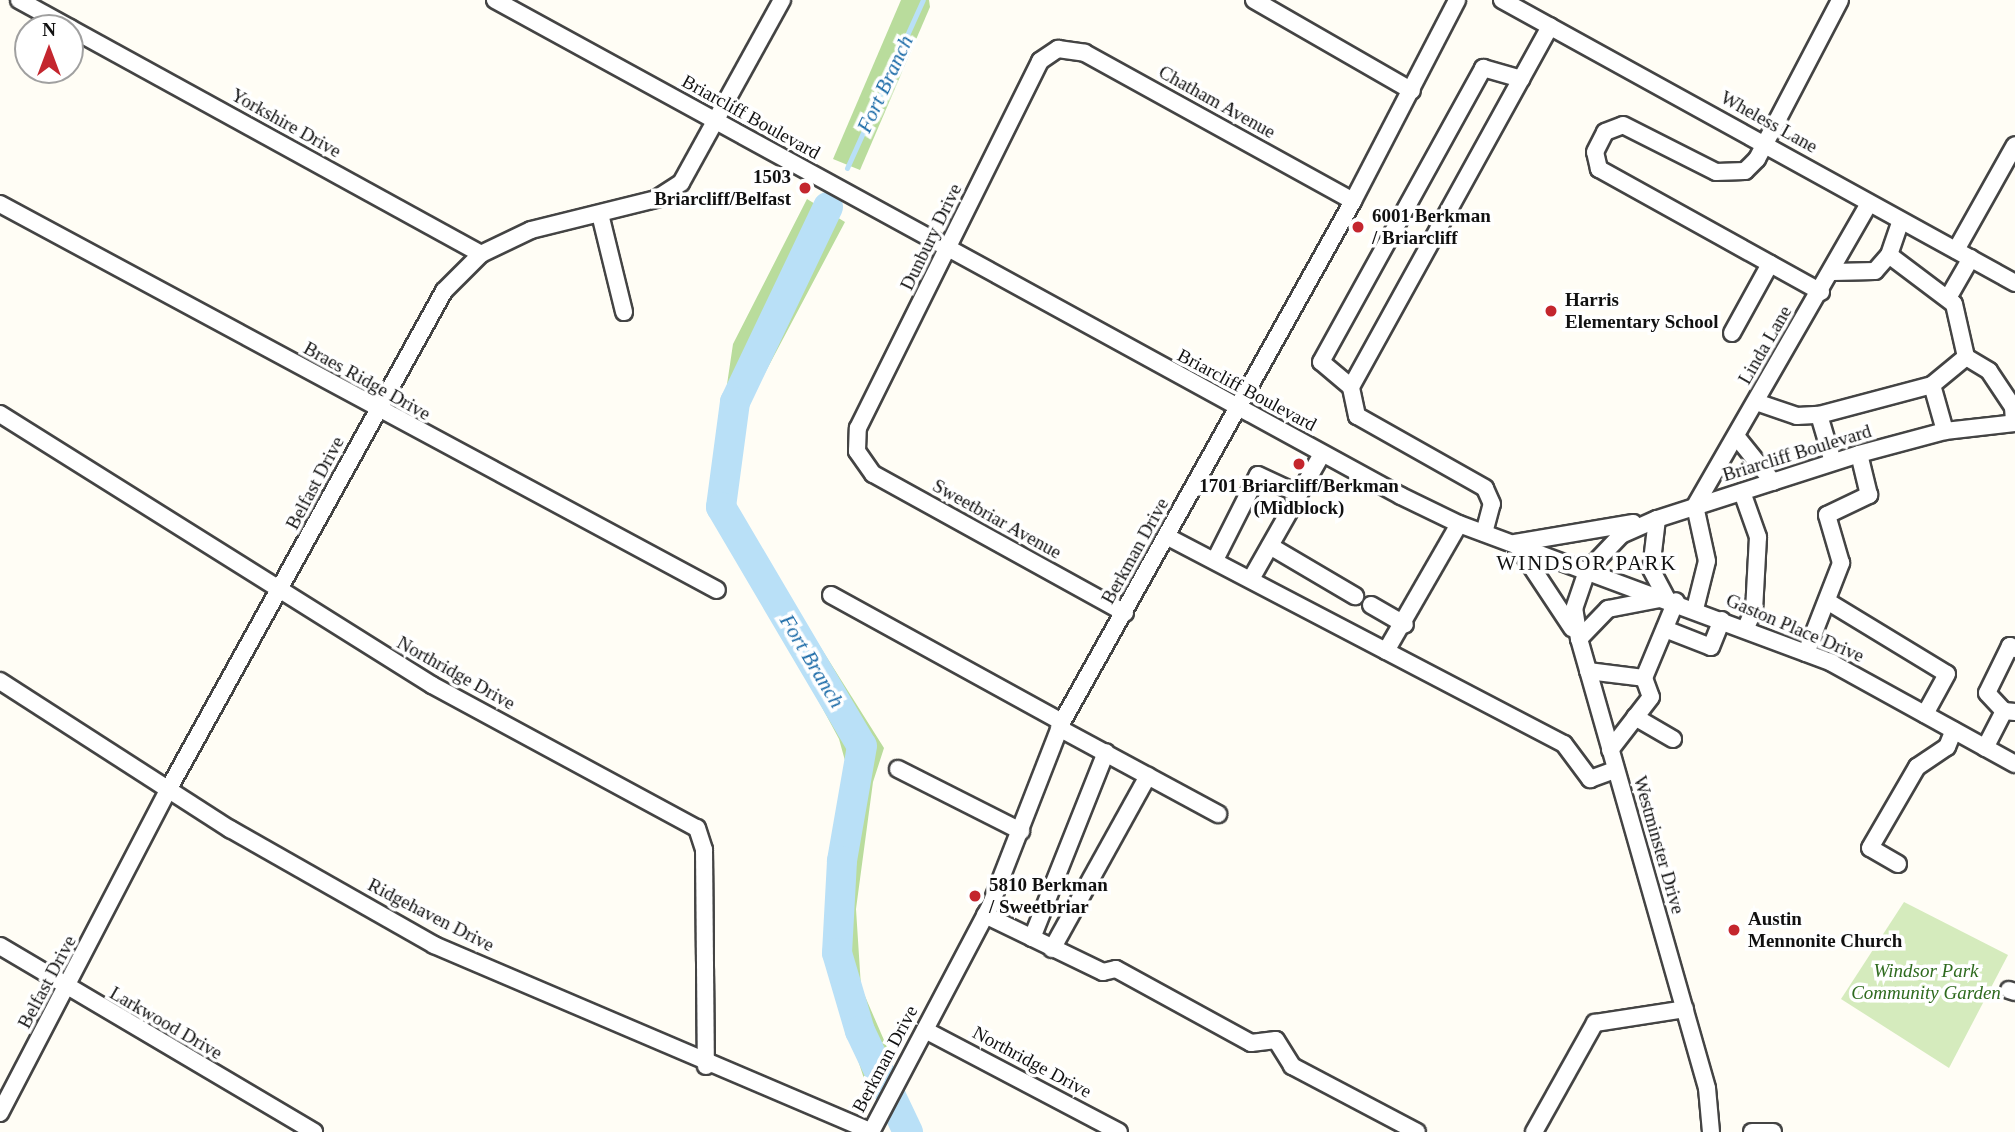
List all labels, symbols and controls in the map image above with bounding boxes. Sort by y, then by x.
north arrow [14,14,84,84]
text: N [42,19,56,40]
water label: Fort Branch [852,31,918,137]
street label: Chatham Avenue [1154,60,1280,144]
street label: Briarcliff Boulevard [678,70,824,164]
street label: Yorkshire Drive [227,83,345,163]
street label: Wheless Lane [1717,86,1821,158]
place label: 1503 Briarcliff/Belfast [654,166,791,210]
marker: 1503 Briarcliff/Belfast [797,180,813,196]
street label: Dunbury Drive [895,180,967,294]
place label: 6001 Berkman / Briarcliff [1372,205,1491,249]
marker: 6001 Berkman / Briarcliff [1350,219,1366,235]
place label: Harris Elementary School [1565,289,1719,333]
street label: Linda Lane [1733,302,1797,388]
marker: Harris Elementary School [1543,303,1559,319]
street label: Braes Ridge Drive [300,337,434,425]
street label: Briarcliff Boulevard [1174,344,1320,436]
street label: Briarcliff Boulevard [1720,420,1874,486]
street label: Belfast Drive [281,433,349,533]
marker: 1701 Briarcliff/Berkman (Midblock) [1291,456,1307,472]
street label: Sweetbriar Avenue [928,474,1066,564]
place label: 1701 Briarcliff/Berkman (Midblock) [1199,475,1399,519]
street label: Berkman Drive [1097,494,1173,608]
district label: WINDSOR PARK [1498,550,1676,576]
street label: Gaston Place Drive [1723,589,1867,667]
water label: Fort Branch [774,610,850,712]
street label: Northridge Drive [393,631,519,715]
street label: Westminster Drive [1628,773,1690,917]
street label: Ridgehaven Drive [364,873,498,957]
place label: 5810 Berkman / Sweetbriar [989,874,1108,918]
marker: 5810 Berkman / Sweetbriar [967,888,983,904]
place label: Austin Mennonite Church [1748,908,1902,952]
marker: Austin Mennonite Church [1726,922,1742,938]
street label: Belfast Drive [13,932,81,1032]
park label: Windsor Park Community Garden [1851,960,2001,1004]
street label: Larkwood Drive [106,982,226,1064]
street label: Berkman Drive [847,1002,923,1116]
street label: Northridge Drive [969,1021,1095,1103]

